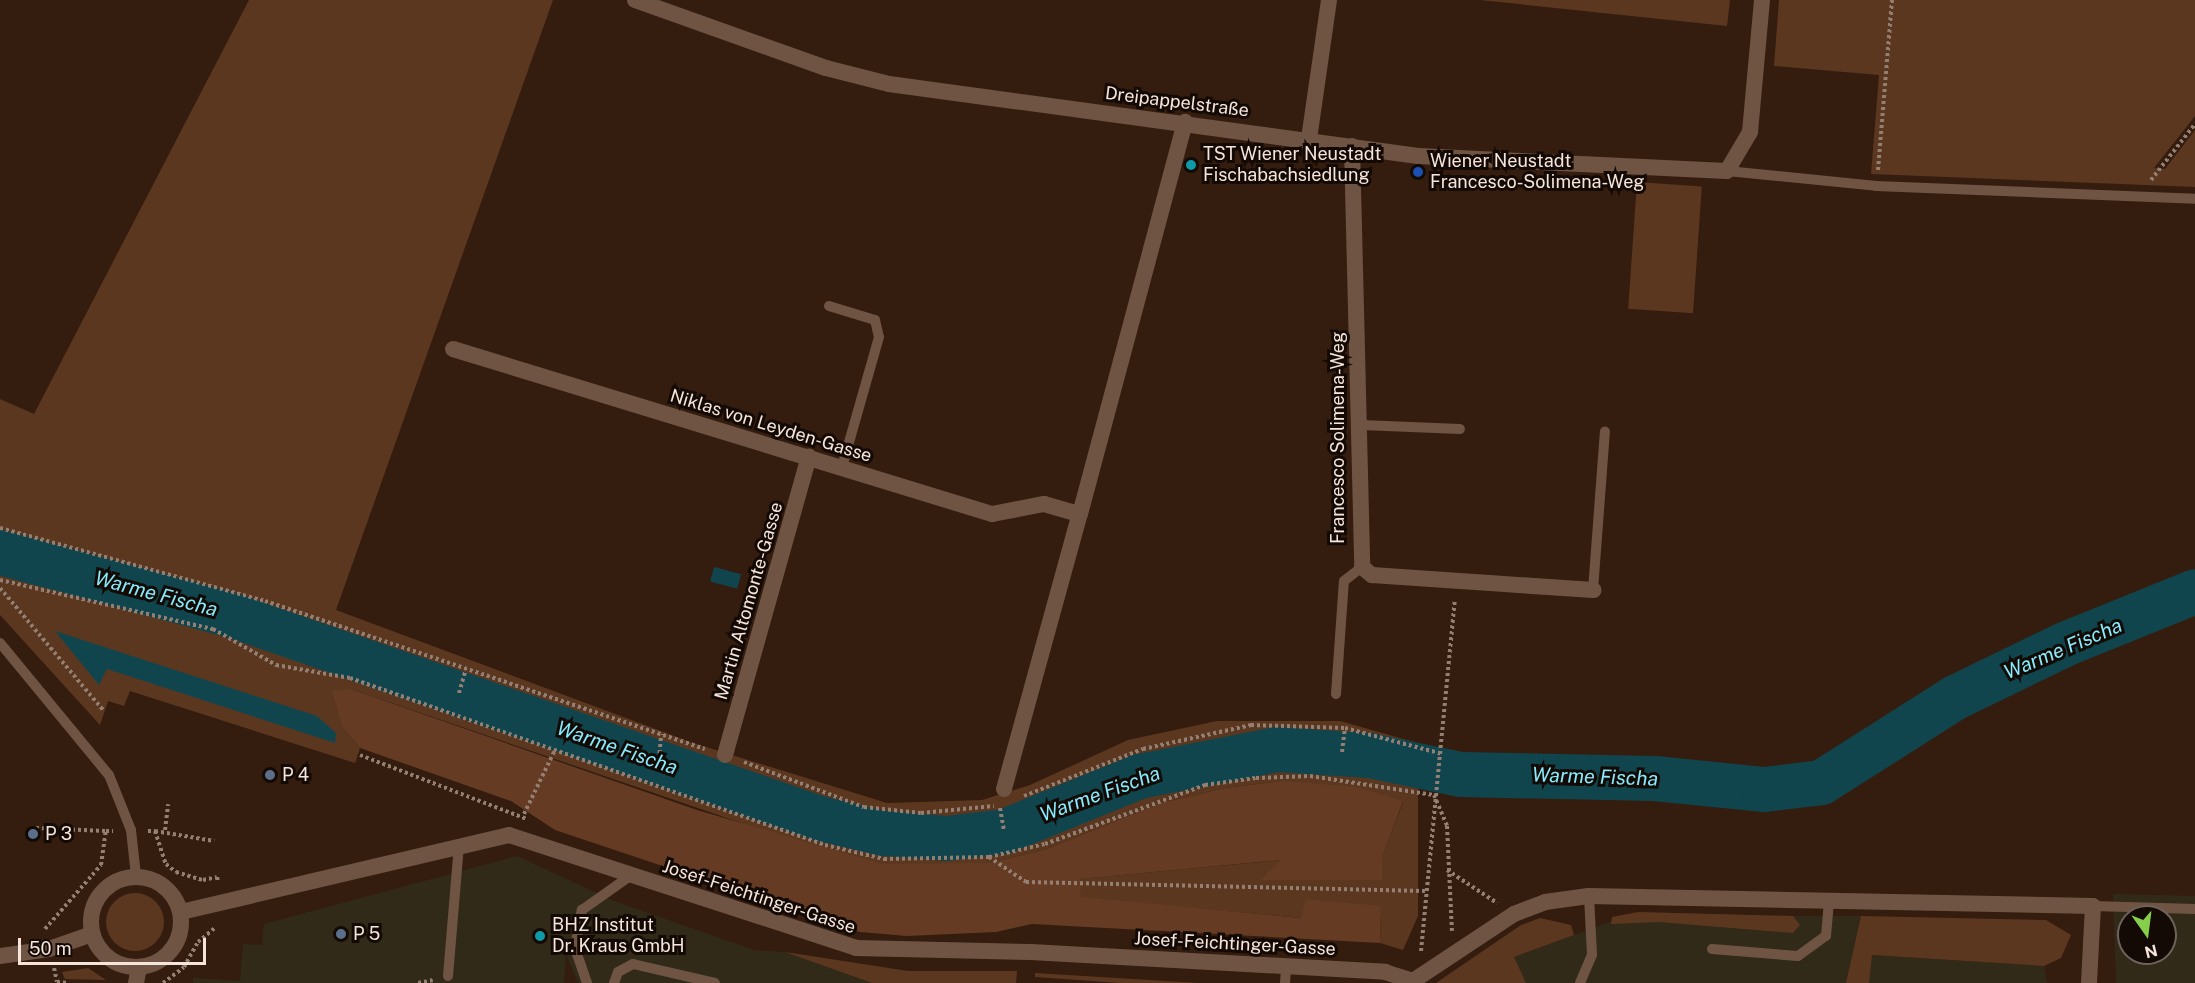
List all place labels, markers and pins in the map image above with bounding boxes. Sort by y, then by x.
place label: TST Wiener Neustadt Fischabachsiedlung [1203,144,1382,186]
place label: Wiener Neustadt Francesco-Solimena-Weg [1430,151,1645,194]
marker: TST Wiener Neustadt Fischabachsiedlung [1184,158,1198,172]
marker: Wiener Neustadt Francesco-Solimena-Weg [1411,165,1425,179]
place label: P 4 [282,764,309,786]
marker: P 4 [263,768,277,782]
place label: P 3 [45,823,72,845]
marker: P 3 [26,827,40,841]
place label: BHZ Institut Dr. Kraus GmbH [552,915,685,958]
place label: P 5 [353,923,380,945]
marker: P 5 [334,927,348,941]
marker: BHZ Institut Dr. Kraus GmbH [533,929,547,943]

